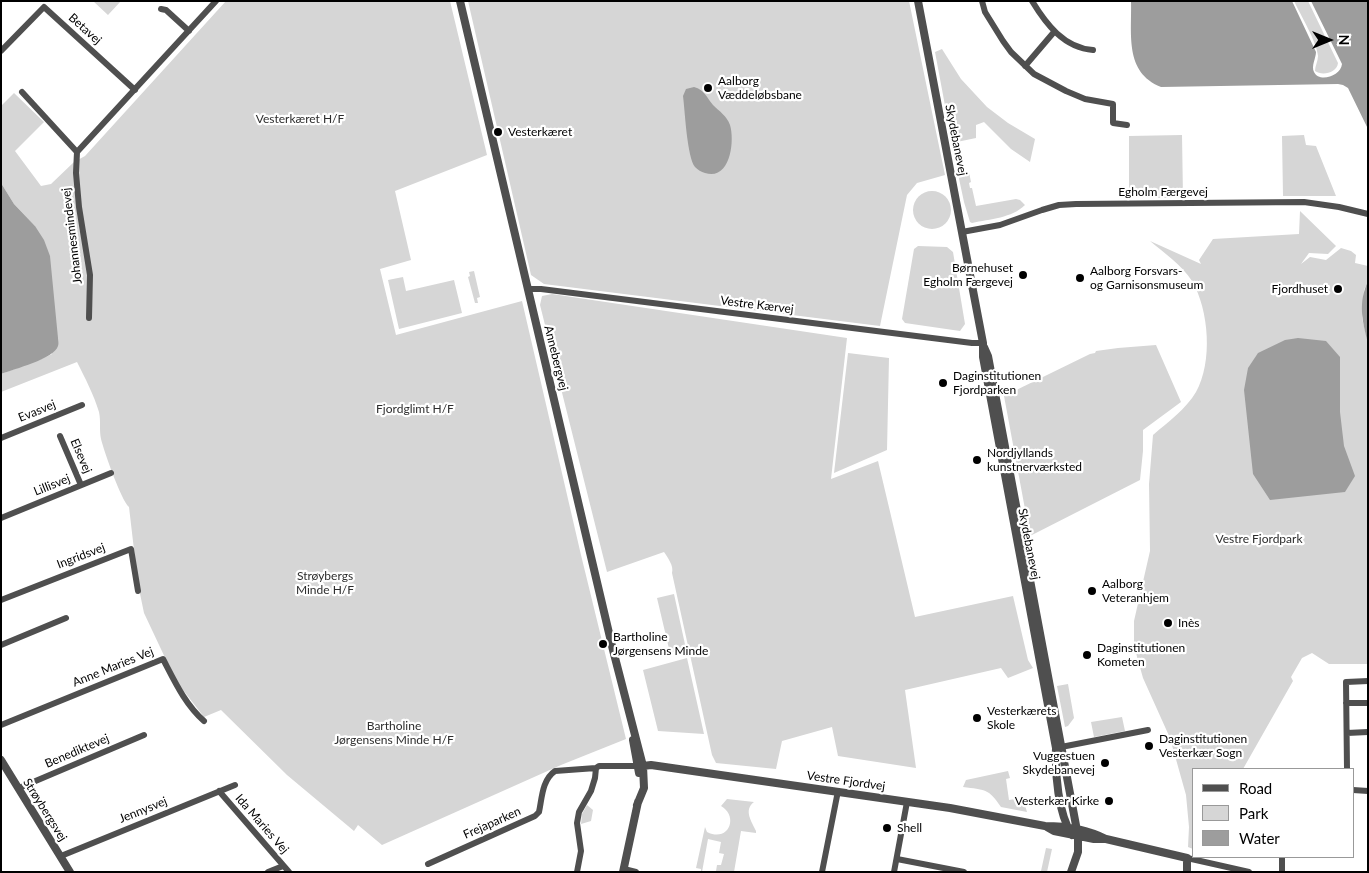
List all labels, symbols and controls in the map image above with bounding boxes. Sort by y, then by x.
street label: Betavej [66,10,104,48]
north arrow [1304,15,1354,65]
text: N [1336,35,1353,45]
place label: Aalborg Væddeløbsbane [718,74,802,102]
marker: Aalborg Væddeløbsbane [702,82,714,94]
street label: Skydebanevej [942,103,970,177]
park label: Vesterkæret H/F [256,112,344,126]
place label: Vesterkæret [508,125,572,139]
marker: Vesterkæret [492,126,504,138]
street label: Egholm Færgevej [1118,185,1208,199]
street label: Johannesmindevej [59,187,85,285]
place label: Børnehuset Egholm Færgevej [923,261,1013,289]
place label: Aalborg Forsvars- og Garnisonsmuseum [1090,264,1203,292]
marker: Børnehuset Egholm Færgevej [1017,269,1029,281]
marker: Aalborg Forsvars- og Garnisonsmuseum [1074,272,1086,284]
place label: Fjordhuset [1272,282,1328,296]
marker: Fjordhuset [1332,283,1344,295]
street label: Vestre Kærvej [720,293,794,317]
street label: Annebergvej [541,324,571,392]
place label: Daginstitutionen Fjordparken [953,369,1041,397]
marker: Daginstitutionen Fjordparken [937,377,949,389]
street label: Evasvej [16,397,58,425]
park label: Fjordglimt H/F [376,402,454,416]
street label: Elsevej [67,436,95,476]
place label: Nordjyllands kunstnerværksted [987,446,1082,474]
marker: Nordjyllands kunstnerværksted [971,454,983,466]
street label: Lillisvej [32,471,72,499]
street label: Skydebanevej [1015,507,1043,581]
park label: Vestre Fjordpark [1215,532,1303,546]
street label: Ingridsvej [55,540,107,572]
park label: Strøybergs Minde H/F [296,569,354,597]
place label: Aalborg Veteranhjem [1102,577,1169,605]
marker: Aalborg Veteranhjem [1086,585,1098,597]
place label: Inès [1178,616,1199,630]
marker: Inès [1162,617,1174,629]
place label: Bartholine Jørgensens Minde [613,630,708,658]
marker: Bartholine Jørgensens Minde [597,638,609,650]
place label: Daginstitutionen Kometen [1097,641,1185,669]
street label: Anne Maries Vej [70,644,156,690]
marker: Daginstitutionen Kometen [1081,649,1093,661]
place label: Vesterkærets Skole [987,704,1056,732]
marker: Vesterkærets Skole [971,712,983,724]
park label: Bartholine Jørgensens Minde H/F [334,719,454,747]
street label: Benediktevej [43,731,111,771]
place label: Daginstitutionen Vesterkær Sogn [1159,732,1247,760]
marker: Daginstitutionen Vesterkær Sogn [1143,740,1155,752]
place label: Vuggestuen Skydebanevej [1023,749,1095,777]
marker: Vuggestuen Skydebanevej [1099,757,1111,769]
street label: Vestre Fjordvej [806,768,886,794]
legend [1192,768,1354,858]
street label: Strøybergsvej [20,776,70,844]
text: Road [1239,779,1272,797]
street label: Ida Maries Vej [232,791,292,857]
street label: Jennysvej [117,794,169,826]
place label: Vesterkær Kirke [1015,794,1099,808]
marker: Vesterkær Kirke [1103,795,1115,807]
street label: Frejaparken [461,804,523,842]
text: Park [1239,804,1268,822]
place label: Shell [897,821,922,835]
marker: Shell [881,822,893,834]
text: Water [1239,829,1280,847]

